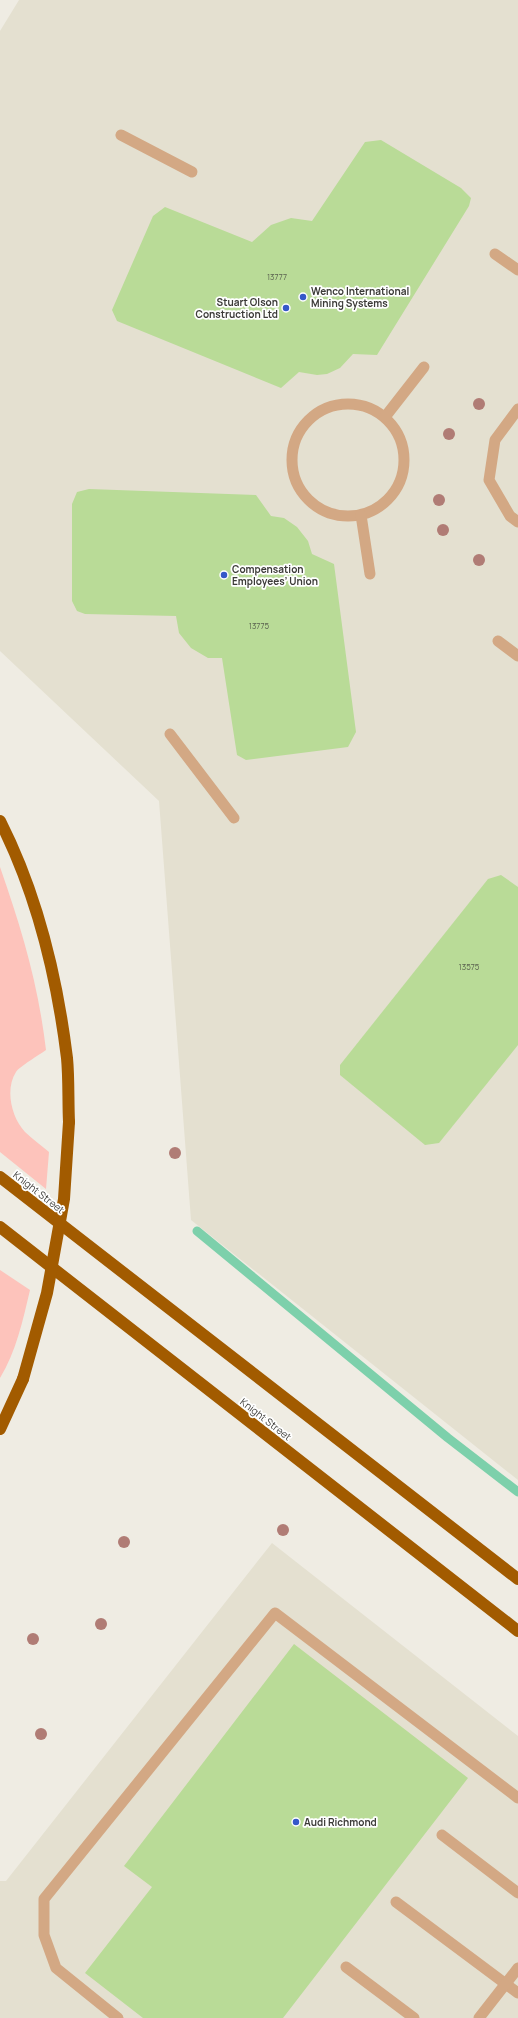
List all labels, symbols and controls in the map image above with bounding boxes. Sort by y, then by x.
house number: 13777 [267,271,287,282]
place label: Wenco International Mining Systems [311,284,409,310]
marker: Wenco International Mining Systems [298,292,308,302]
place label: Stuart Olson Construction Ltd [196,295,278,321]
marker: Stuart Olson Construction Ltd [281,303,291,313]
place label: Compensation Employees’ Union [232,562,318,588]
marker: Compensation Employees’ Union [219,570,229,580]
house number: 13775 [249,620,270,631]
house number: 13575 [459,961,480,972]
street label: Knight Street [10,1168,68,1216]
street label: Knight Street [237,1395,295,1443]
place label: Audi Richmond [304,1815,377,1829]
marker: Audi Richmond [291,1817,301,1827]

